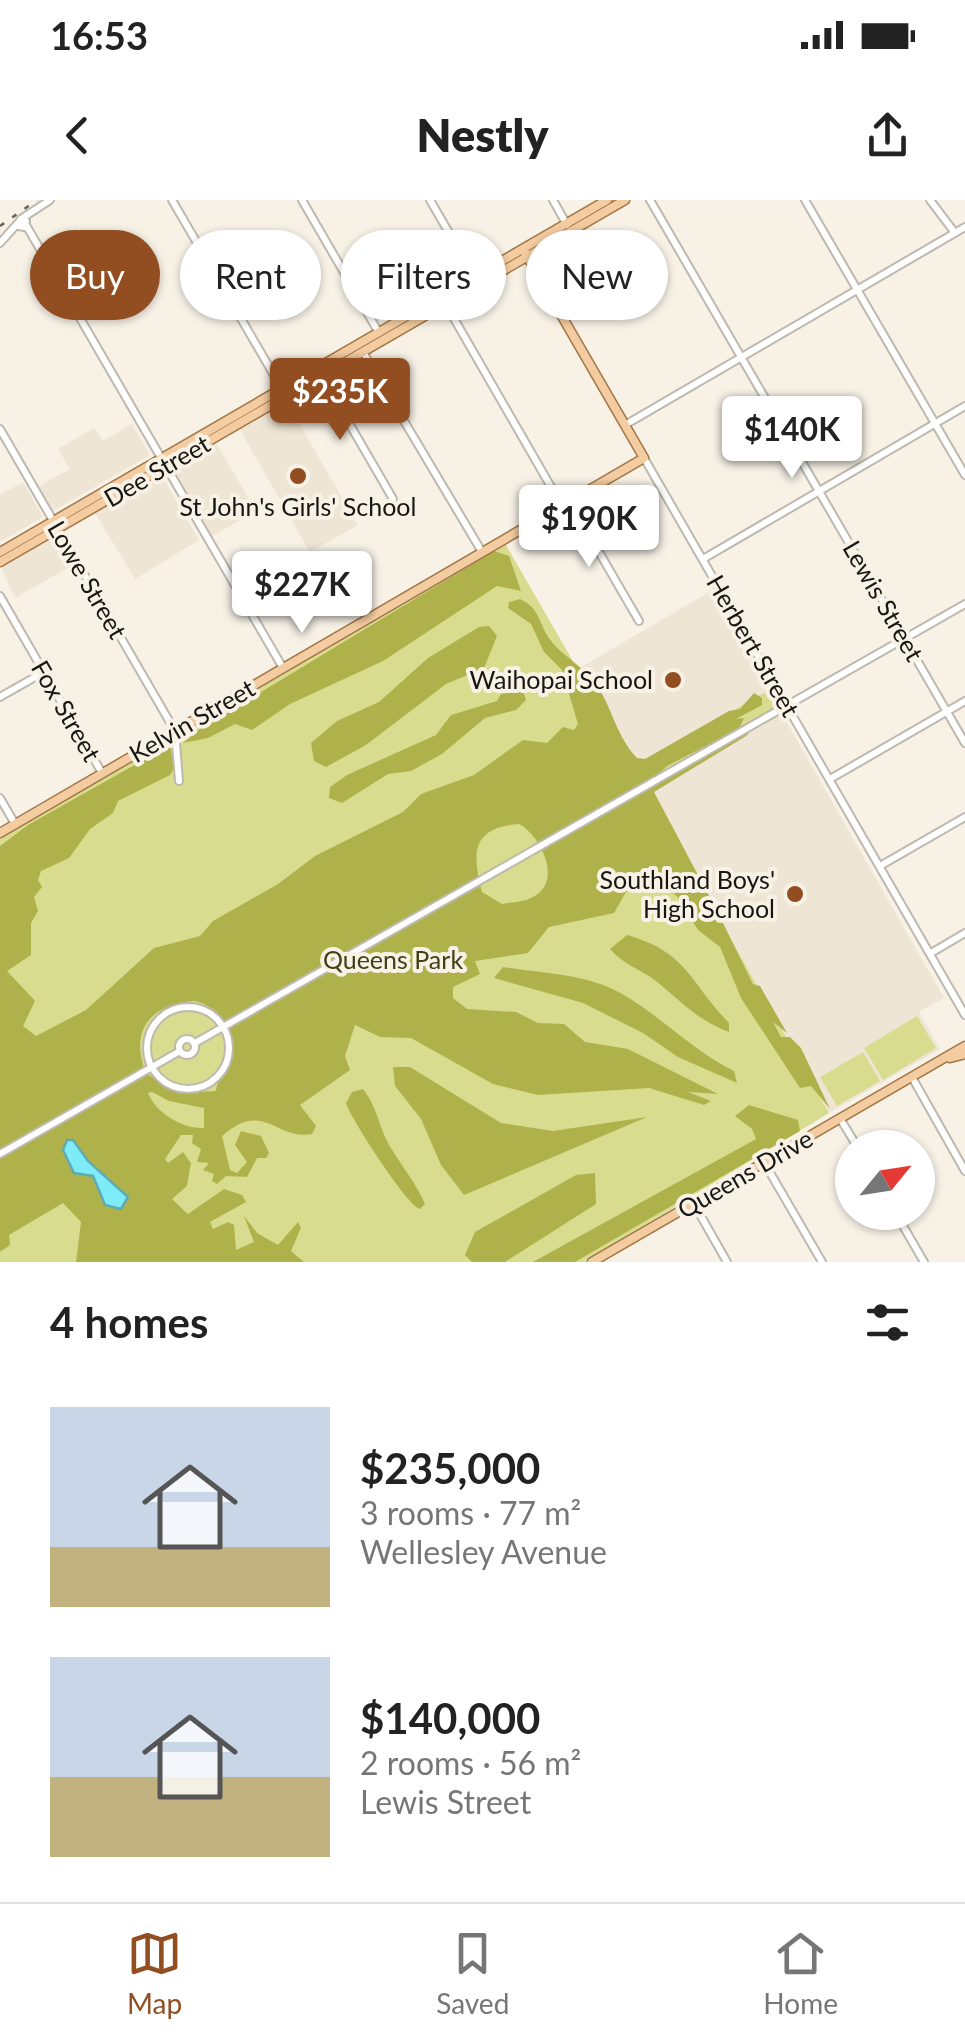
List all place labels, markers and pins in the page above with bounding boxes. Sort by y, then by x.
pin: $235K [270,358,410,443]
pin: $140K [722,396,862,481]
marker: St John's Girls' School [287,465,309,487]
pin: $190K [519,485,659,570]
place label: St John's Girls' School [180,491,416,521]
pin: $227K [232,551,372,636]
place label: Waihopai School [470,664,653,694]
marker: Waihopai School [662,669,684,691]
place label: Southland Boys' High School [599,864,775,923]
marker: Southland Boys' High School [784,883,806,905]

